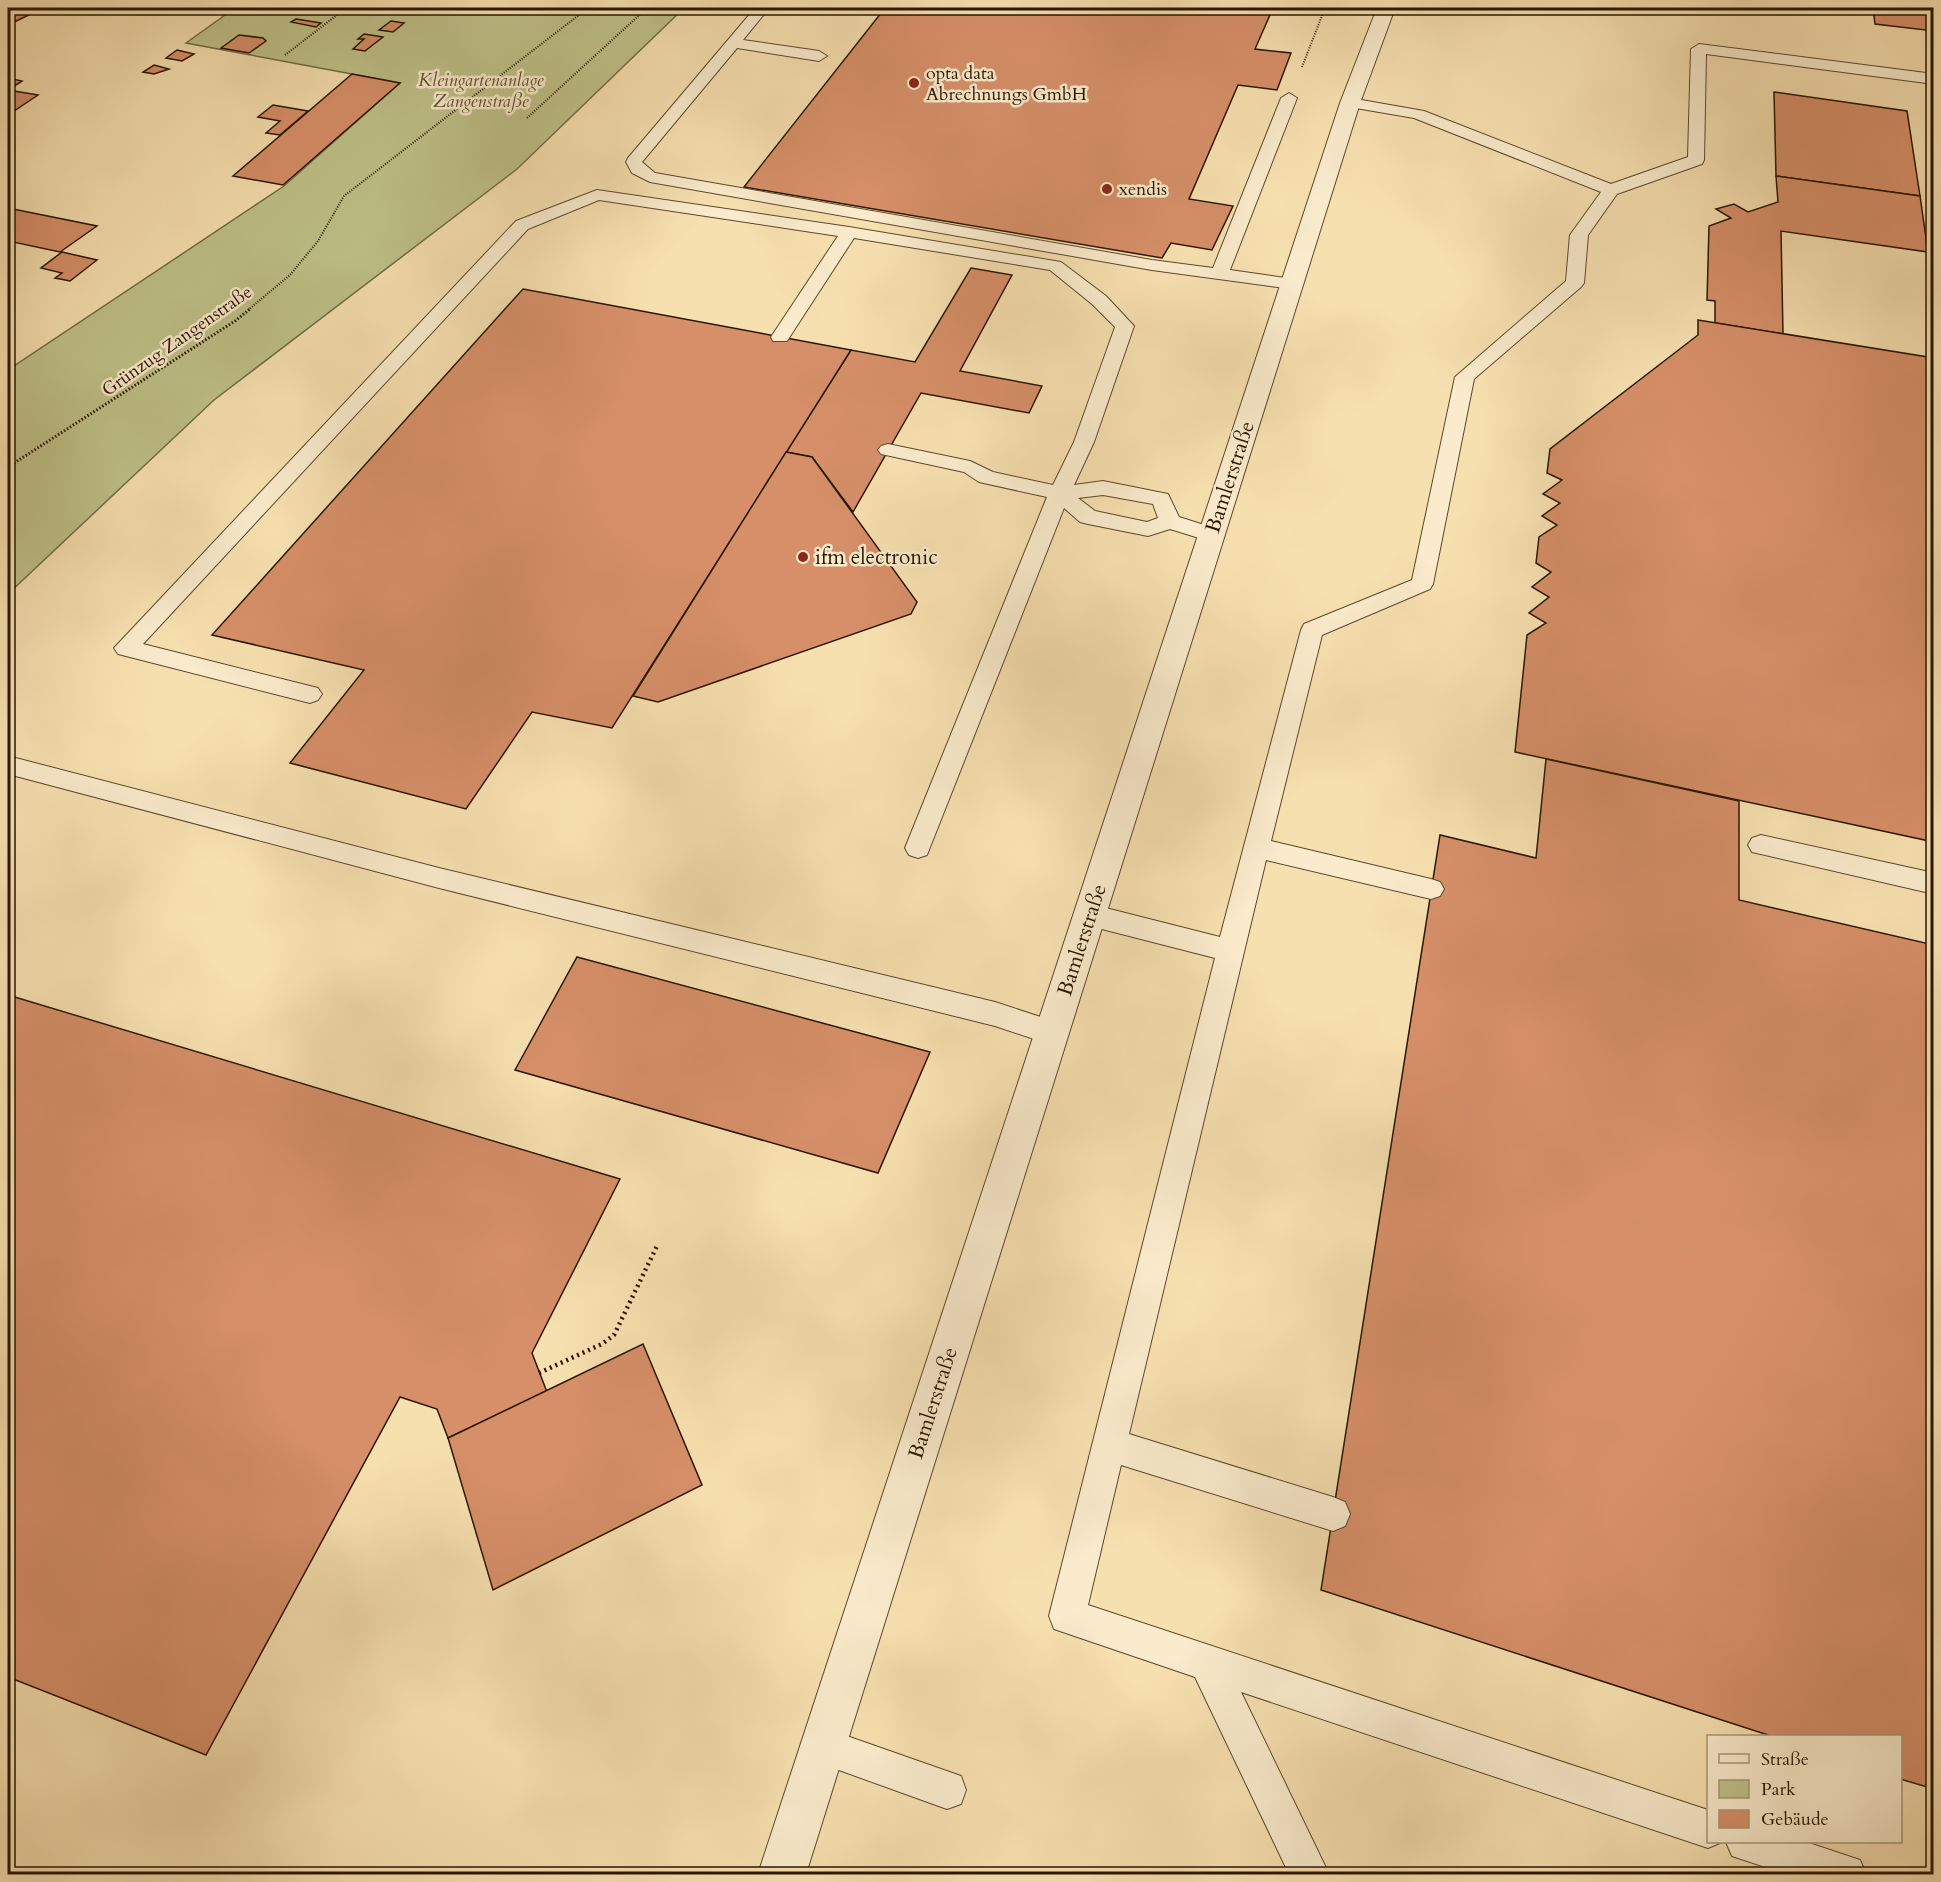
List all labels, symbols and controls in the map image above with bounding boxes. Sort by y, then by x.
place label: opta data Abrechnungs GmbH [926,61,1087,107]
park label: Kleingartenanlage Zangenstraße [418,68,545,114]
marker: opta data Abrechnungs GmbH [907,76,921,90]
place label: xendis [1119,177,1167,202]
marker: xendis [1100,182,1114,196]
street label: Grünzug Zangenstraße [97,280,257,402]
street label: Bamlerstraße [1198,417,1262,537]
place label: ifm electronic [815,543,938,572]
marker: ifm electronic [796,550,810,564]
street label: Bamlerstraße [1050,880,1114,1000]
street label: Bamlerstraße [901,1343,965,1463]
legend [1707,1735,1902,1843]
text: Straße [1761,1747,1809,1772]
text: Park [1761,1777,1796,1802]
text: Gebäude [1761,1807,1829,1832]

